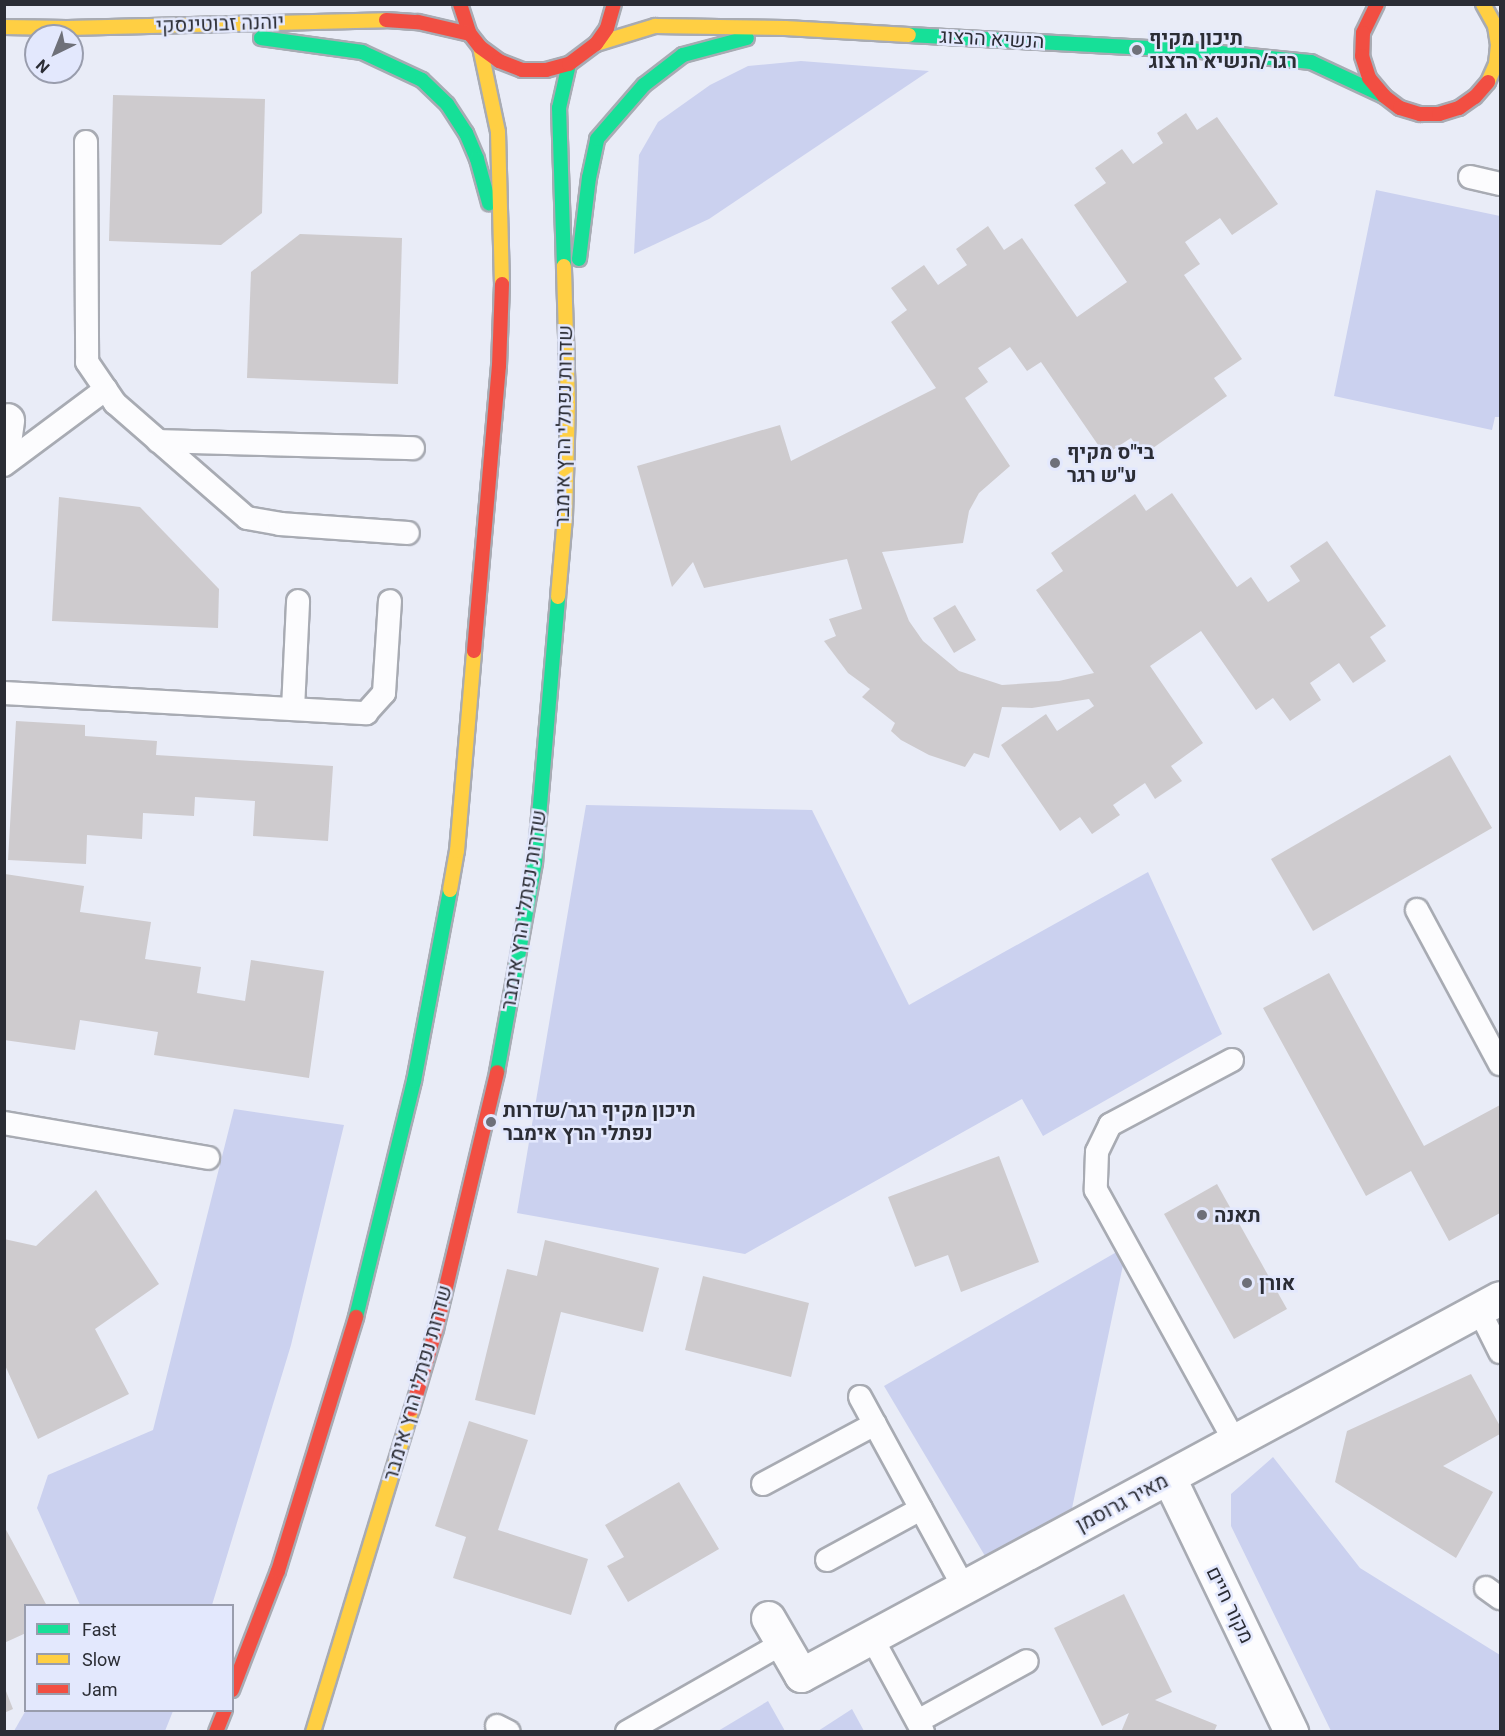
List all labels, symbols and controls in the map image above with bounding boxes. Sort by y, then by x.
street label: יוהנה זבוטינסקי [156,10,284,38]
north arrow [24,24,84,84]
street label: הנשיא הרצוג [939,24,1045,54]
place label: תיכון מקיף רגר/הנשיא הרצוג [1149,27,1297,74]
marker: תיכון מקיף רגר/הנשיא הרצוג [1130,43,1144,57]
text: N [32,55,53,77]
street label: שדרות נפתלי הרץ אימבר [550,325,578,527]
place label: בי"ס מקיף ע"ש רגר [1067,440,1154,487]
marker: בי"ס מקיף ע"ש רגר [1048,456,1062,470]
street label: שדרות נפתלי הרץ אימבר [496,808,552,1012]
place label: תיכון מקיף רגר/שדרות נפתלי הרץ אימבר [503,1098,696,1145]
marker: תיכון מקיף רגר/שדרות נפתלי הרץ אימבר [484,1115,498,1129]
place label: תאנה [1214,1203,1261,1227]
marker: תאנה [1195,1208,1209,1222]
place label: אורן [1259,1271,1295,1295]
marker: אורן [1240,1276,1254,1290]
street label: שדרות נפתלי הרץ אימבר [379,1283,457,1483]
street label: מאיר גרוסמן [1072,1469,1172,1537]
street label: מקור חיים [1201,1563,1259,1647]
legend [24,1604,234,1712]
text: Fast [82,1619,117,1640]
text: Slow [82,1649,121,1670]
text: Jam [82,1679,118,1700]

